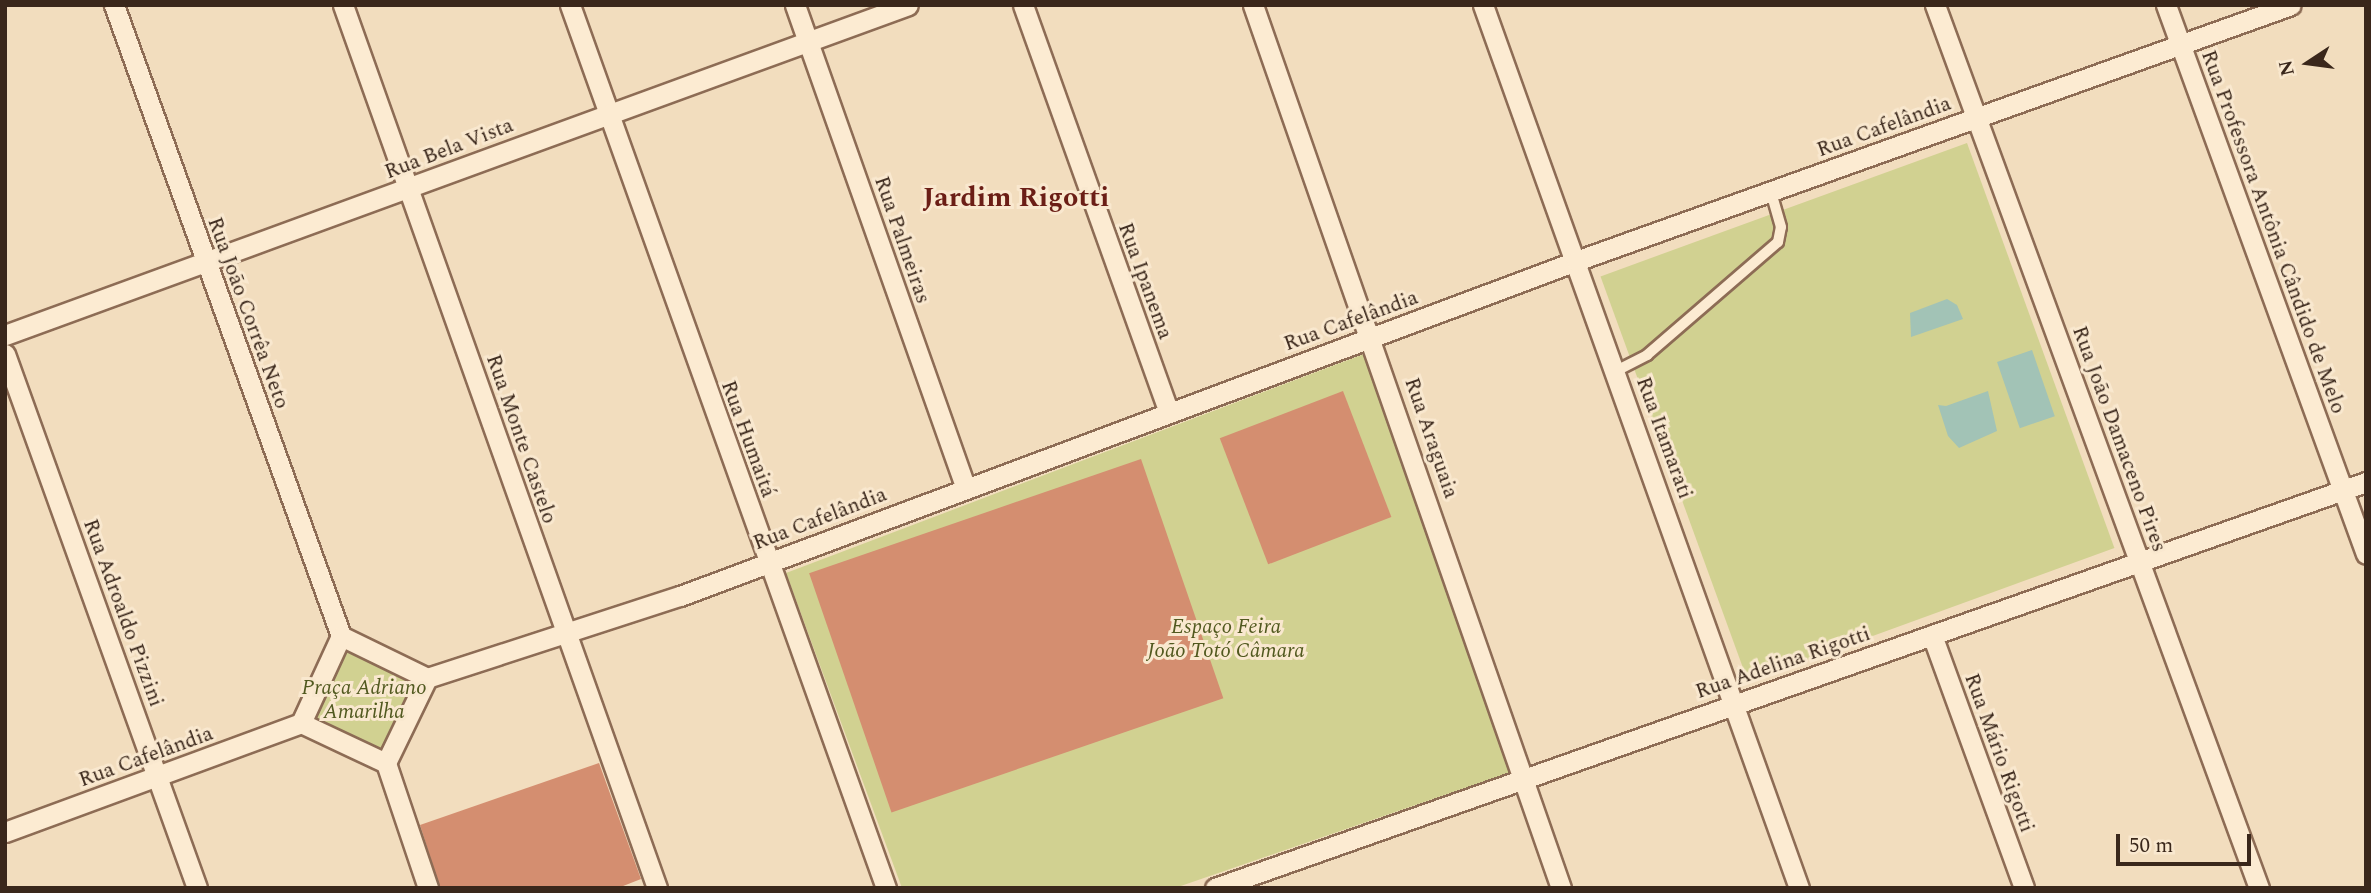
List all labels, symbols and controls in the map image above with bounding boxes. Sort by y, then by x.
north arrow [2273,28,2343,98]
street label: Rua Professora Antônia Cândido de Melo [2195,47,2351,417]
text: N [2271,57,2303,79]
street label: Rua Cafelândia [1813,91,1955,163]
street label: Rua Bela Vista [381,113,517,185]
street label: Rua Palmeiras [868,173,936,307]
district label: Jardim Rigotti [923,181,1109,215]
street label: Rua João Corrêa Neto [202,214,294,412]
street label: Rua Ipanema [1112,219,1178,343]
street label: Rua Cafelândia [1280,285,1422,357]
street label: Rua João Damaceno Pires [2066,323,2172,555]
street label: Rua Monte Castelo [480,351,562,527]
street label: Rua Itamarati [1630,373,1698,503]
street label: Rua Araguaia [1399,374,1463,502]
street label: Rua Humaitá [715,377,781,501]
street label: Rua Cafelândia [750,482,890,556]
street label: Rua Adroaldo Pizzini [77,516,169,710]
park label: Espaço Feira João Totó Câmara [1147,614,1305,664]
street label: Rua Adelina Rigotti [1692,621,1874,705]
street label: Rua Mário Rigotti [1959,670,2039,836]
park label: Praça Adriano Amarilha [301,675,427,725]
street label: Rua Cafelândia [75,721,217,793]
scale bar [2119,820,2254,864]
text: 50 m [2129,830,2173,862]

